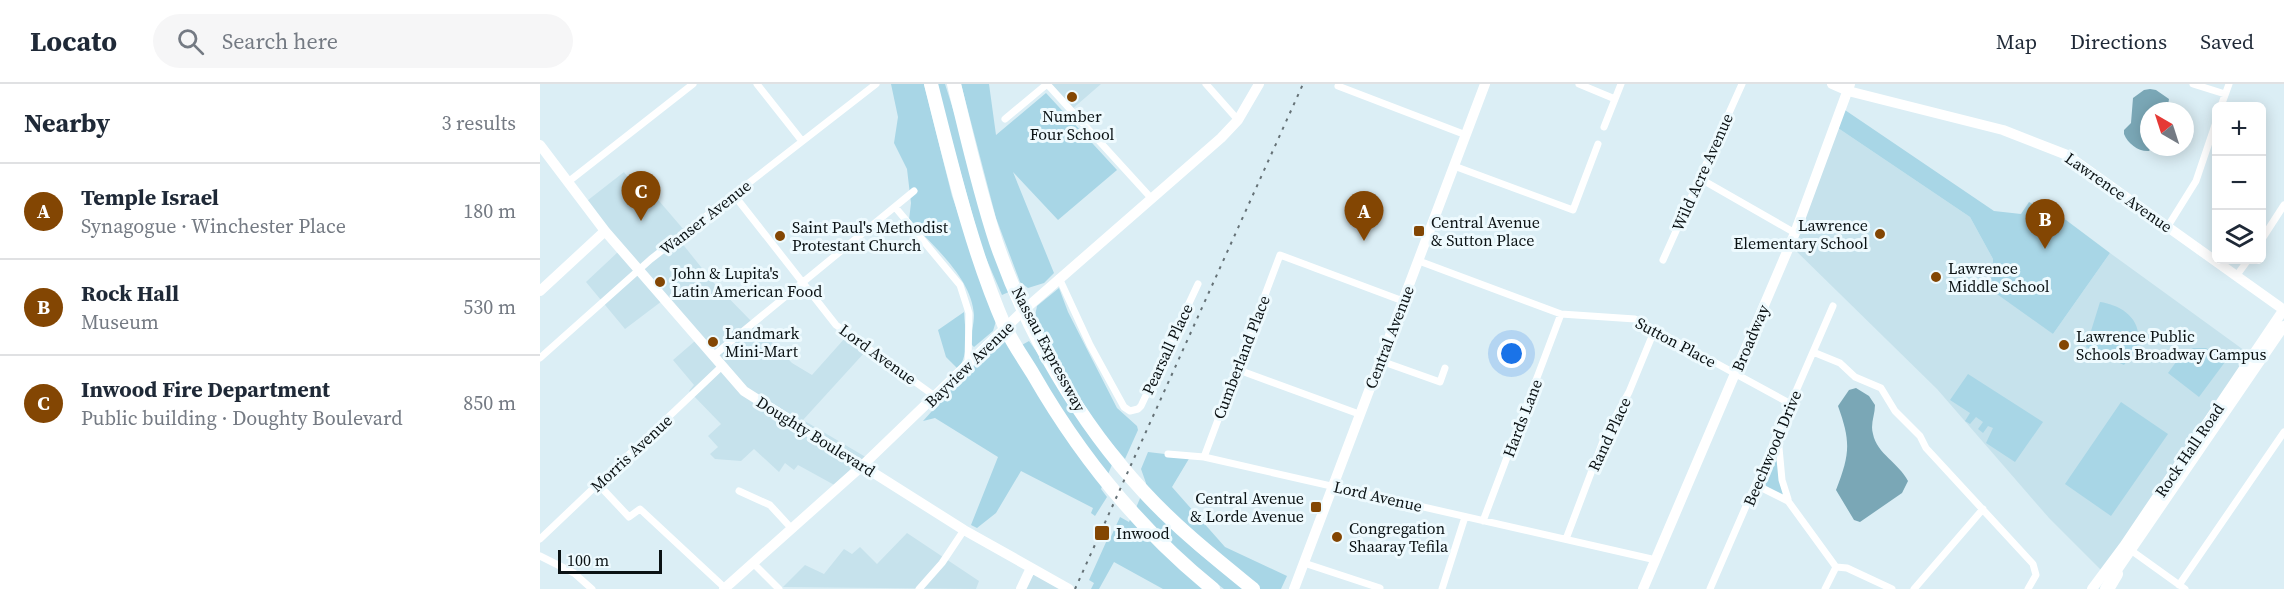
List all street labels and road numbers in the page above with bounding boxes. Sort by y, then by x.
street label: Wild Acre Avenue [1666,110,1738,234]
street label: Lawrence Avenue [2061,147,2177,237]
street label: Wanser Avenue [655,174,755,260]
street label: Central Avenue [1359,282,1419,392]
street label: Nassau Expressway [1007,283,1092,416]
street label: Cumberland Place [1207,292,1275,422]
street label: Pearsall Place [1136,300,1198,398]
street label: Broadway [1726,300,1774,375]
street label: Sutton Place [1632,312,1720,372]
street label: Bayview Avenue [920,316,1018,412]
street label: Lord Avenue [835,319,921,389]
street label: Hards Lane [1497,376,1547,460]
street label: Beechwood Drive [1738,387,1806,509]
street label: Doughty Boulevard [752,391,880,481]
street label: Rand Place [1582,393,1636,475]
street label: Rock Hall Road [2149,399,2229,501]
street label: Morris Avenue [585,409,677,497]
street label: Lord Avenue [1332,475,1424,517]

